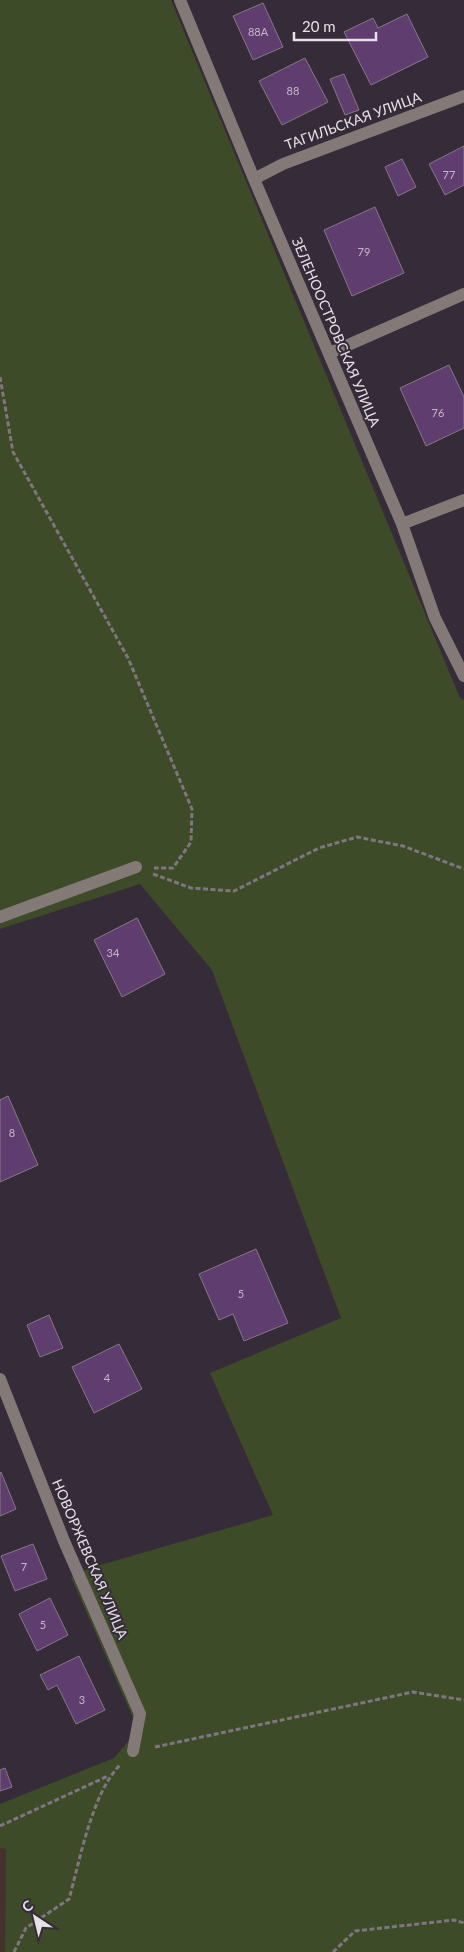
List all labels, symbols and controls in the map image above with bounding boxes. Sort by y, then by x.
scale bar [294,10,376,42]
text: 20 m [302,17,336,35]
house number: 88А [248,25,269,38]
house number: 88 [287,84,299,97]
street label: ТАГИЛЬСКАЯ УЛИЦА [282,88,424,153]
house number: 77 [443,168,455,181]
street label: ЗЕЛЕНООСТРОВСКАЯ УЛИЦА [289,235,384,430]
house number: 79 [358,245,370,258]
house number: 76 [432,406,444,419]
house number: 34 [107,946,120,959]
house number: 8 [9,1126,15,1139]
house number: 5 [238,1287,244,1300]
house number: 4 [104,1371,111,1384]
street label: НОВОРЖЕВСКАЯ УЛИЦА [49,1476,132,1642]
house number: 7 [21,1560,27,1573]
house number: 5 [40,1618,46,1631]
house number: 3 [79,1693,85,1706]
north arrow [10,1892,60,1942]
text: С [19,1896,37,1916]

